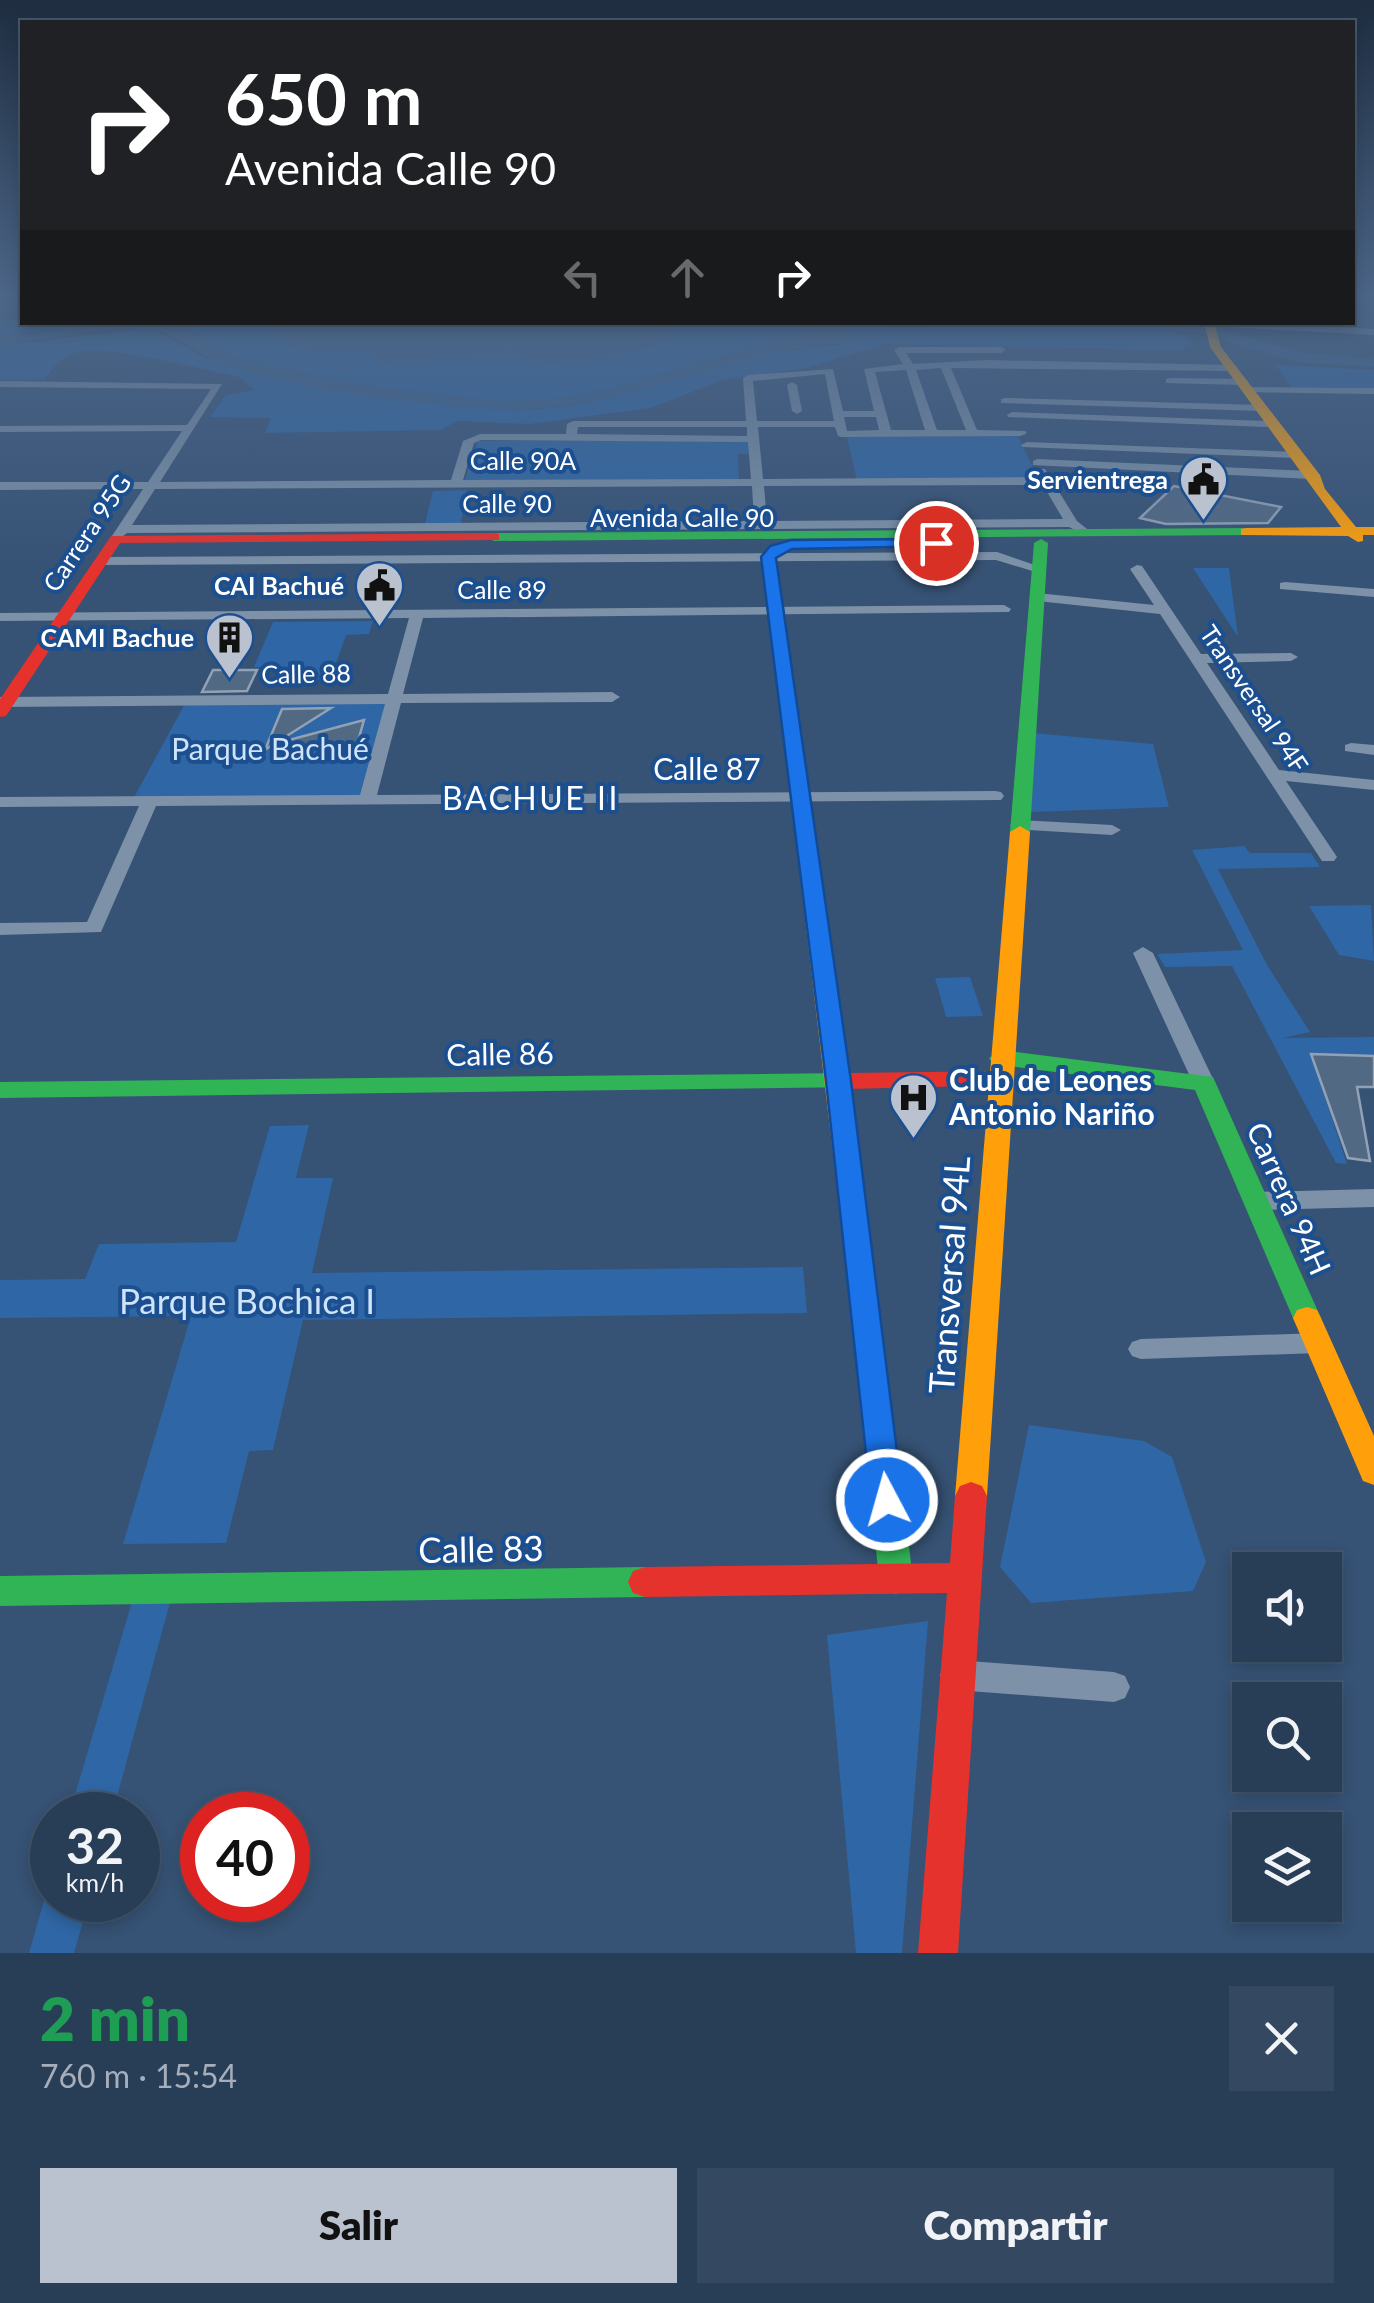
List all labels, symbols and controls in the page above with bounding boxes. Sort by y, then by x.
text: 650 m [225,56,422,140]
icon: right [60,60,190,190]
text: Avenida Calle 90 [225,141,556,195]
icon: left [555,250,610,305]
icon: ahead [660,250,715,305]
icon: right [765,250,820,305]
street label: Calle 90A [470,445,576,475]
public building icon: Servientrega [1177,454,1229,522]
place label: Servientrega [1027,464,1168,494]
street label: Carrera 95G [36,468,136,597]
street label: Calle 90 [462,488,552,518]
pin [894,501,979,586]
street label: Avenida Calle 90 [590,502,774,532]
icon: arrive [909,516,964,571]
public building icon: CAI Bachué [353,560,405,628]
place label: CAI Bachué [214,570,344,600]
street label: Calle 89 [457,574,547,604]
building icon: CAMI Bachue [203,612,255,680]
street label: Transversal 94F [1194,619,1315,778]
place label: CAMI Bachue [40,622,194,652]
street label: Calle 88 [261,657,351,689]
park label: Parque Bachué [171,730,369,766]
street label: Calle 87 [653,750,761,786]
district label: BACHUE II [442,778,620,817]
street label: Calle 86 [446,1034,554,1072]
place label: Club de Leones Antonio Nariño [948,1061,1155,1131]
hospital icon: Club de Leones Antonio Nariño [888,1072,940,1140]
street label: Carrera 94H [1240,1116,1339,1280]
street label: Transversal 94L [919,1155,977,1395]
park label: Parque Bochica I [119,1279,375,1321]
position arrow [835,1448,939,1552]
street label: Calle 83 [418,1526,544,1570]
map controls [1232,1552,1342,1922]
button: sound [1232,1552,1342,1662]
button: search [1232,1682,1342,1792]
speed limit sign: 40 [180,1792,310,1922]
button: layers [1232,1812,1342,1922]
text: 32 [66,1815,124,1875]
text: km/h [66,1867,124,1897]
text: 2 min [40,1982,190,2054]
button: close [1229,1986,1334,2091]
text: 760 m · 15:54 [40,2056,237,2095]
button: Salir [40,2168,677,2283]
button: Compartir [697,2168,1334,2283]

